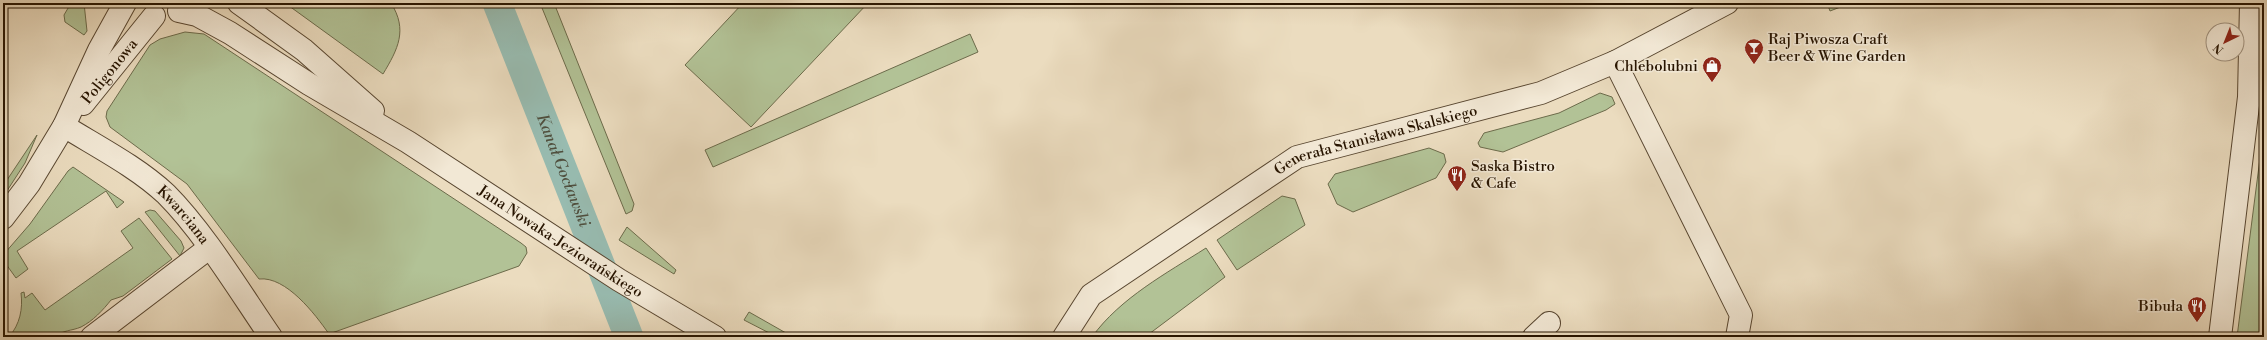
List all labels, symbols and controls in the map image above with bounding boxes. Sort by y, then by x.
north arrow [2205,22,2245,62]
place label: Raj Piwosza Craft Beer & Wine Garden [1767,30,1906,66]
street label: Poligonowa [77,34,142,108]
bar icon: Raj Piwosza Craft Beer & Wine Garden [1743,37,1765,65]
text: N [2211,40,2227,57]
shop icon: Chlebolubni [1701,55,1723,83]
place label: Chlebolubni [1614,57,1698,76]
street label: Generała Stanisława Skalskiego [1270,101,1479,179]
water label: Kanał Gocławski [532,111,595,230]
place label: Saska Bistro & Cafe [1471,157,1555,193]
restaurant icon: Saska Bistro & Cafe [1446,164,1468,192]
street label: Jana Nowaka-Jeziorańskiego [474,180,647,302]
street label: Kwarciana [153,181,214,248]
restaurant icon: Bibuła [2186,295,2208,323]
place label: Bibuła [2137,297,2183,316]

